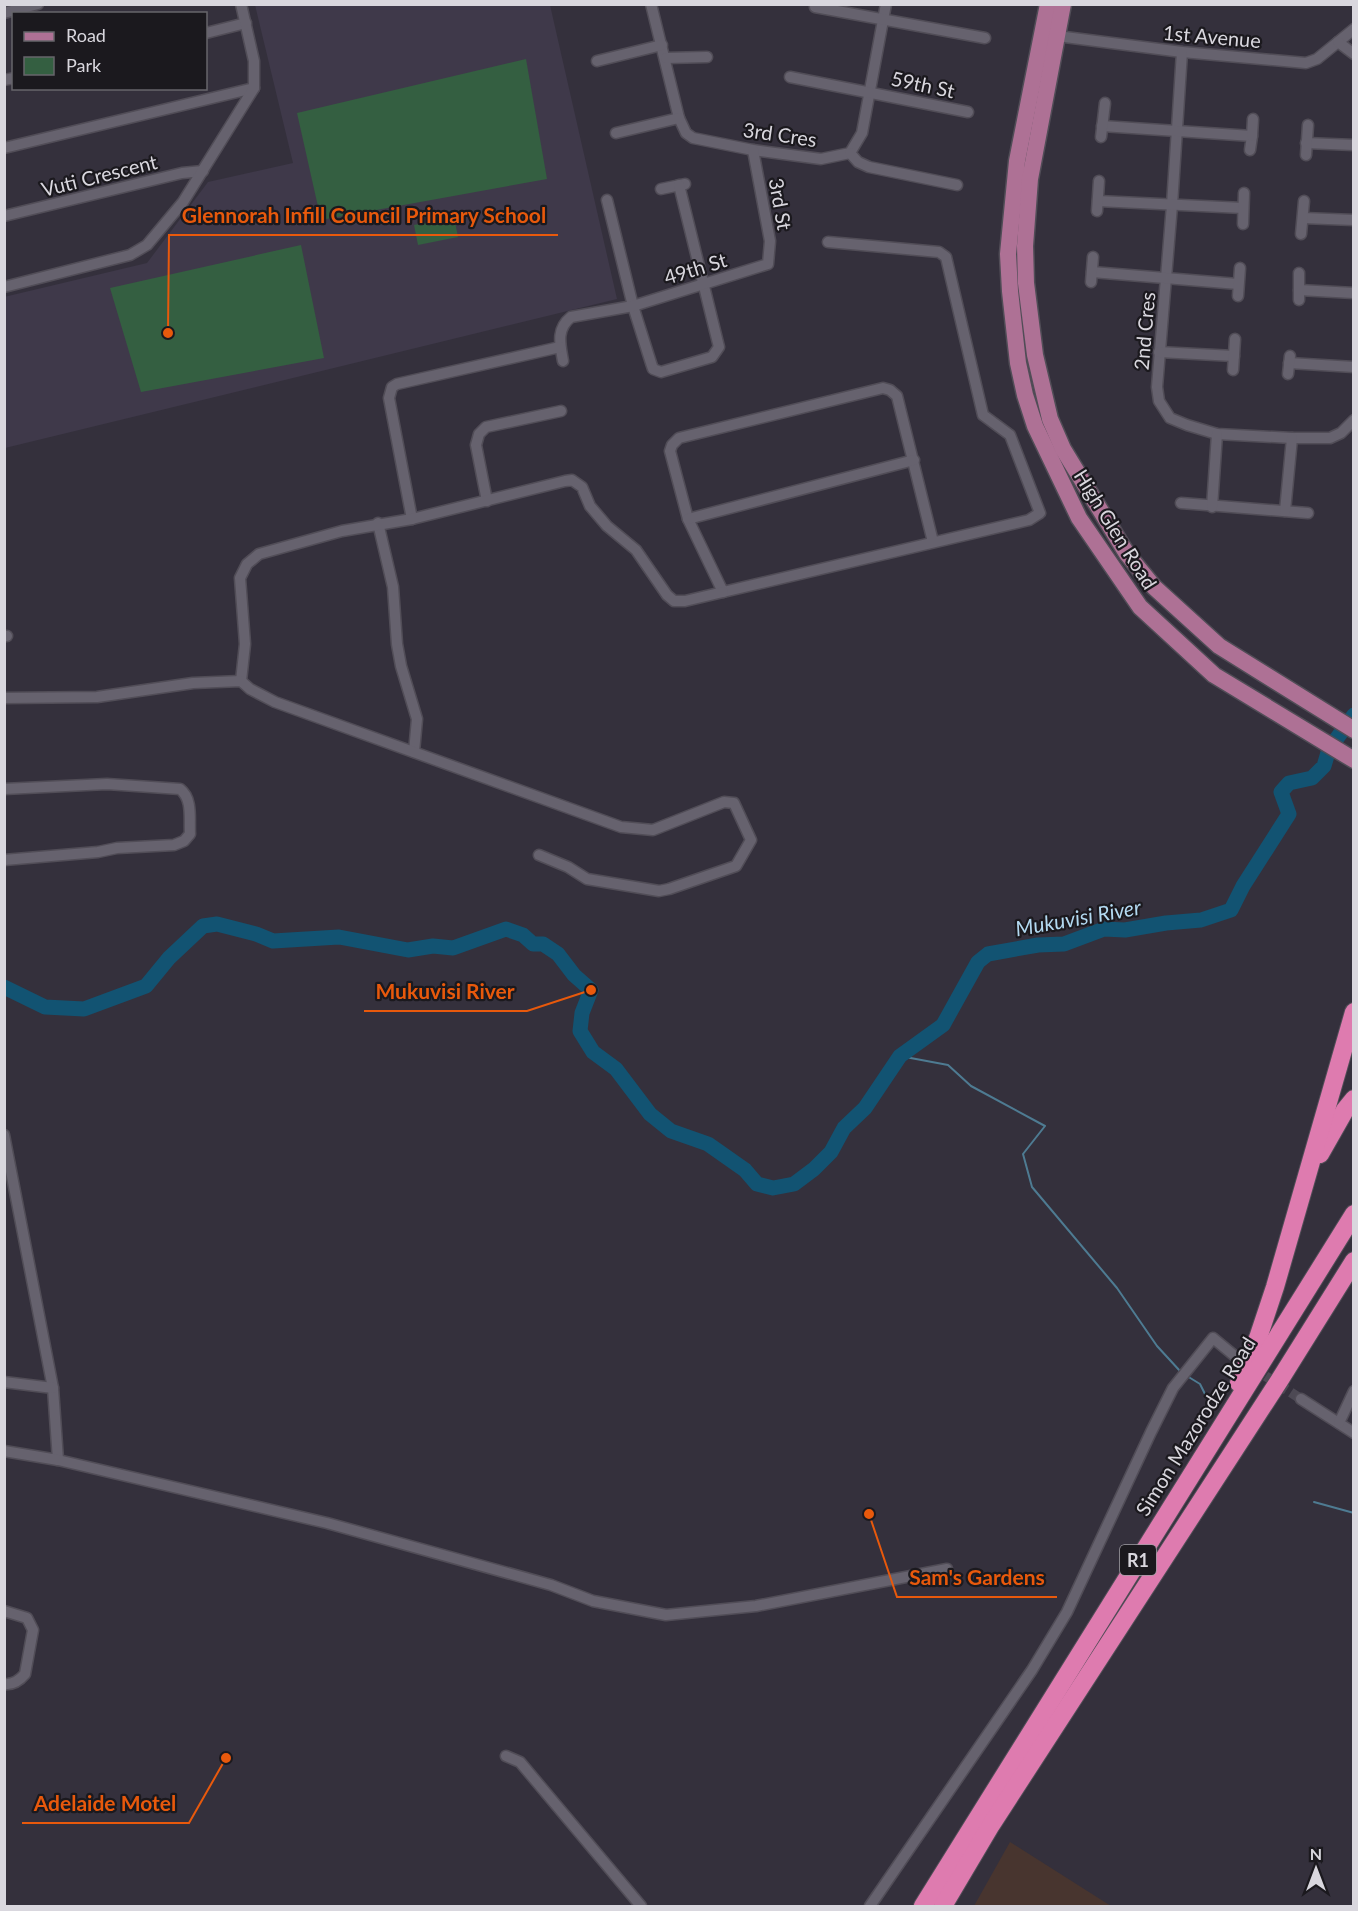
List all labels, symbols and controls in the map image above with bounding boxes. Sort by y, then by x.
legend [12,12,207,90]
street label: 1st Avenue [1162,20,1262,52]
text: Road [66,24,106,46]
text: Park [66,54,102,76]
street label: 59th St [889,66,957,102]
street label: 3rd Cres [742,117,818,151]
street label: Vuti Crescent [39,149,159,201]
street label: 3rd St [765,176,797,232]
callout: Glennorah Infill Council Primary School [169,196,558,235]
text: Glennorah Infill Council Primary School [182,202,546,227]
street label: 49th St [661,247,729,289]
street label: 2nd Cres [1129,291,1159,371]
street label: High Glen Road [1070,465,1162,593]
water label: Mukuvisi River [1013,894,1144,940]
callout: Mukuvisi River [364,972,527,1011]
text: Mukuvisi River [375,978,515,1003]
street label: Simon Mazorodze Road [1130,1332,1260,1520]
road number: R1 [1120,1545,1156,1575]
callout: Sam's Gardens [897,1558,1057,1597]
text: Sam's Gardens [909,1564,1045,1589]
callout: Adelaide Motel [22,1784,189,1823]
text: Adelaide Motel [33,1790,176,1815]
north arrow [1286,1839,1346,1899]
text: N [1310,1844,1322,1863]

